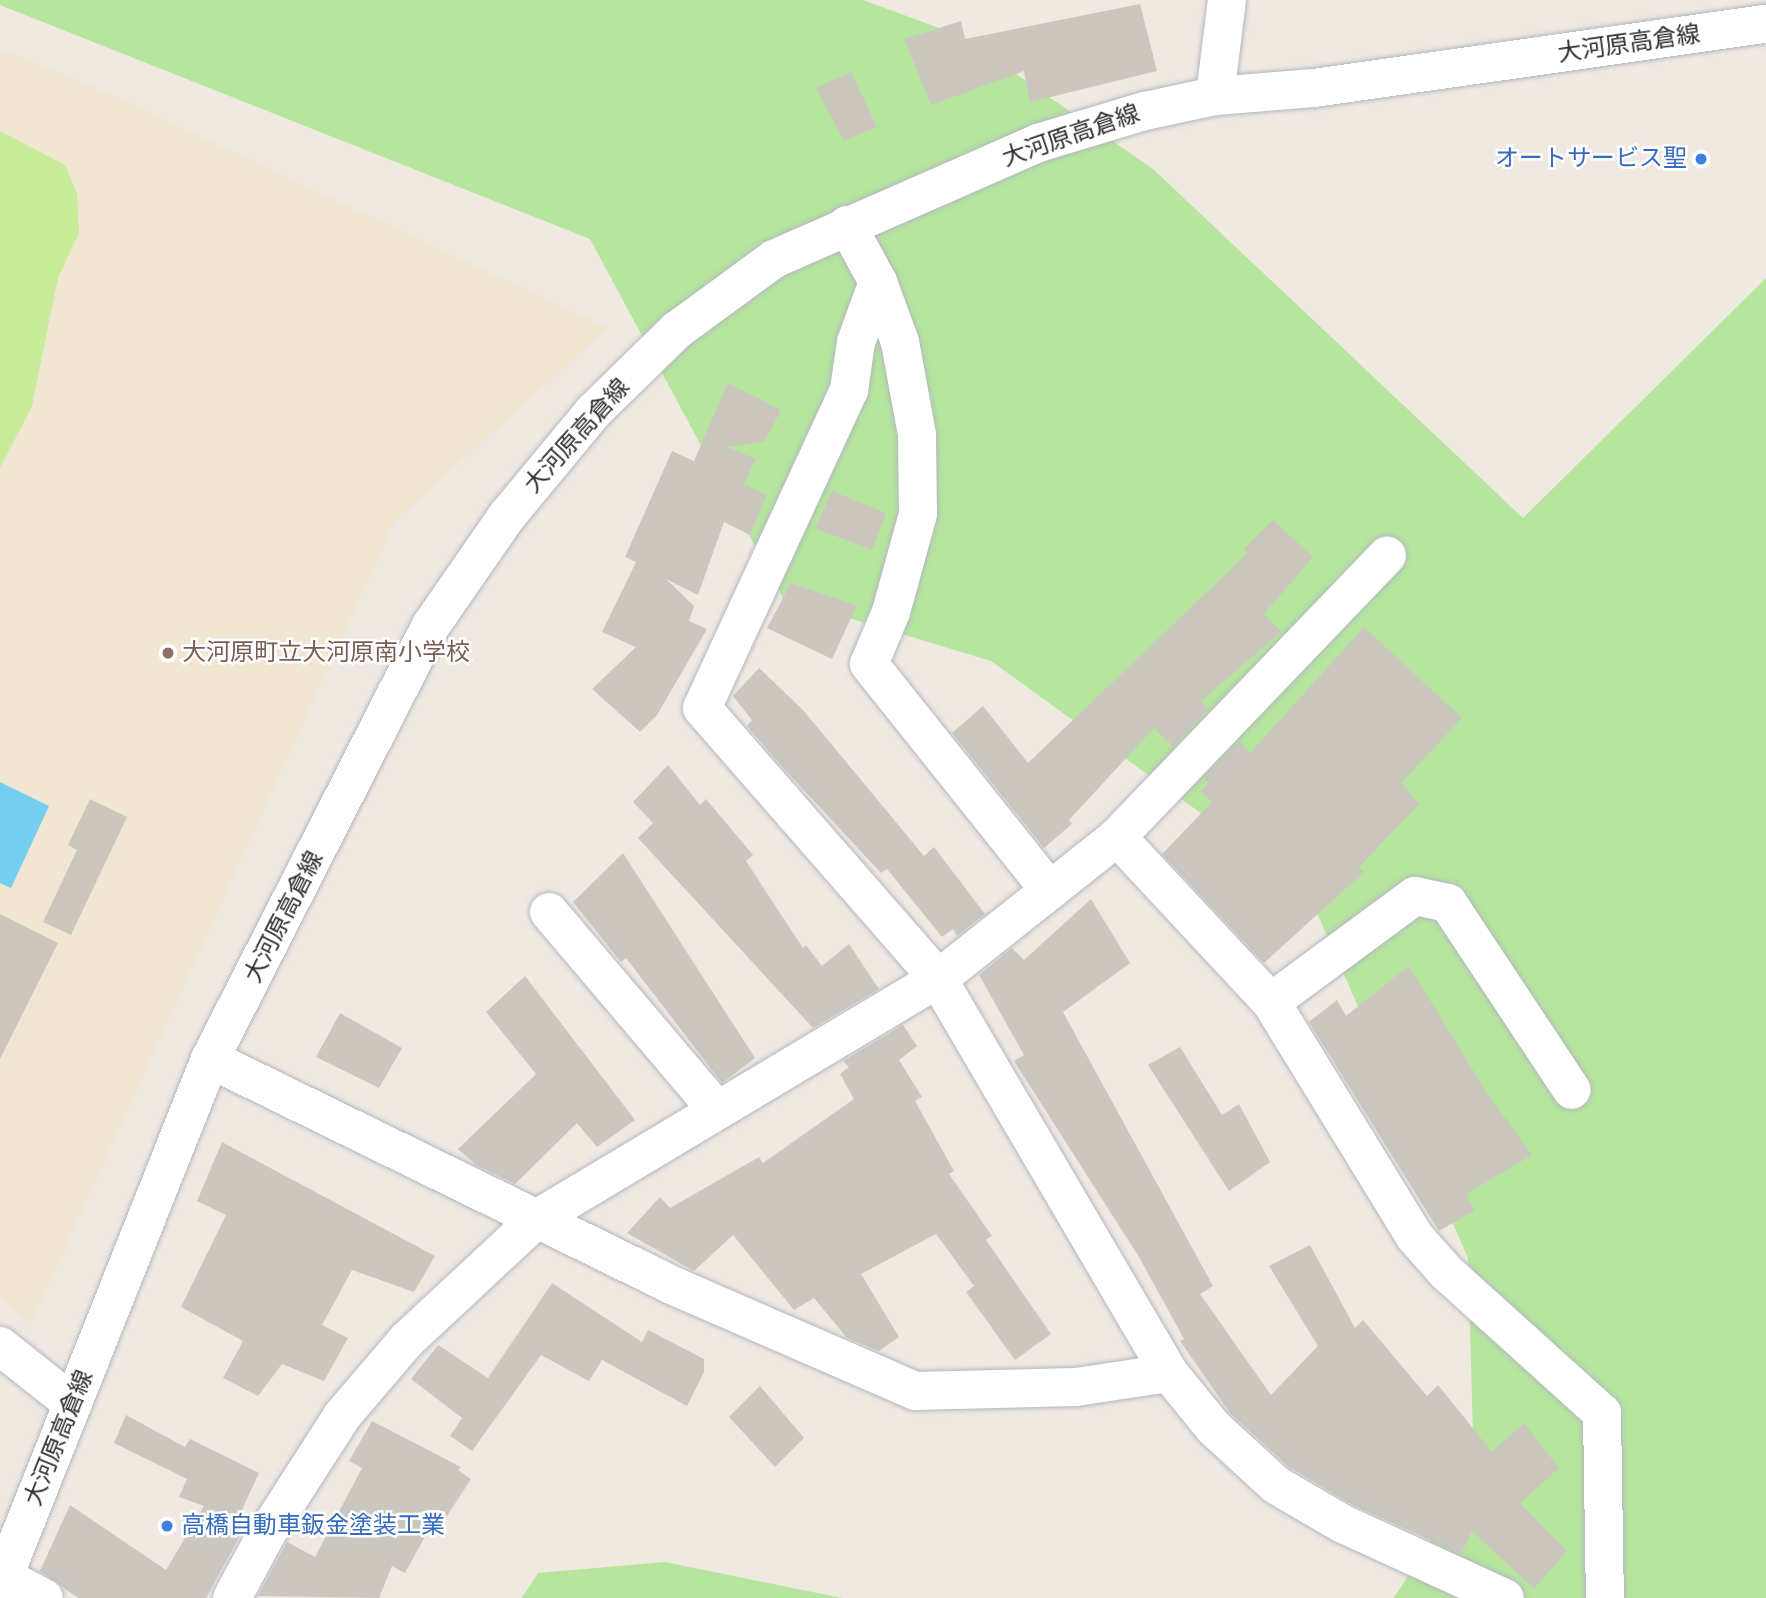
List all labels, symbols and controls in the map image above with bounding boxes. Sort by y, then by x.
street label: 大河原高倉線 [1556,20,1702,68]
street label: 大河原高倉線 [998,99,1144,173]
place label: オートサービス聖 [1495,145,1687,173]
marker: オートサービス聖 [1693,151,1709,167]
street label: 大河原高倉線 [518,373,636,499]
place label: 大河原町立大河原南小学校 [182,639,470,667]
marker: 大河原町立大河原南小学校 [160,645,176,661]
street label: 大河原高倉線 [238,846,330,988]
street label: 大河原高倉線 [19,1366,99,1510]
place label: 高橋自動車鈑金塗装工業 [181,1512,445,1540]
marker: 高橋自動車鈑金塗装工業 [159,1518,175,1534]

